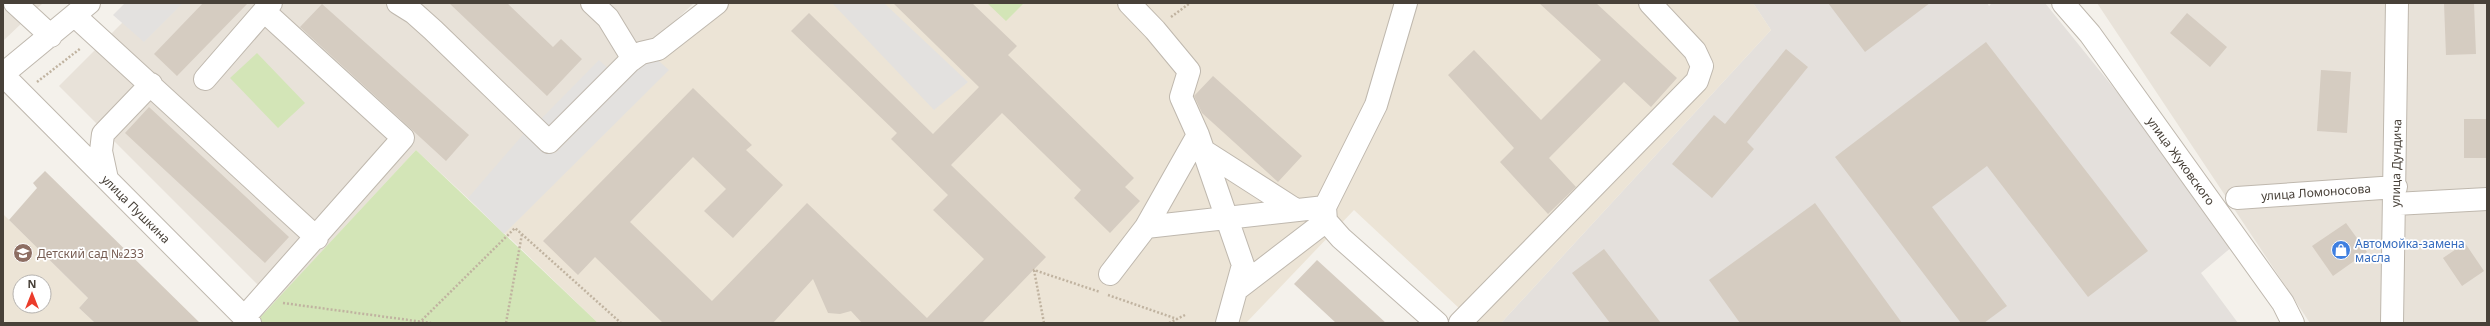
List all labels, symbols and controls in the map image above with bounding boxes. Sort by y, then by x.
street label: улица Жуковского [2143,113,2219,209]
street label: улица Дундича [2387,119,2405,207]
street label: улица Пушкина [98,171,174,247]
street label: улица Ломоносова [2261,180,2371,204]
place label: Автомойка-замена масла [2355,235,2465,266]
shop icon: Автомойка-замена масла [2330,239,2352,261]
school or university icon: Детский сад №233 [12,242,34,264]
place label: Детский сад №233 [37,245,144,262]
north arrow [12,274,52,314]
text: N [28,276,36,291]

